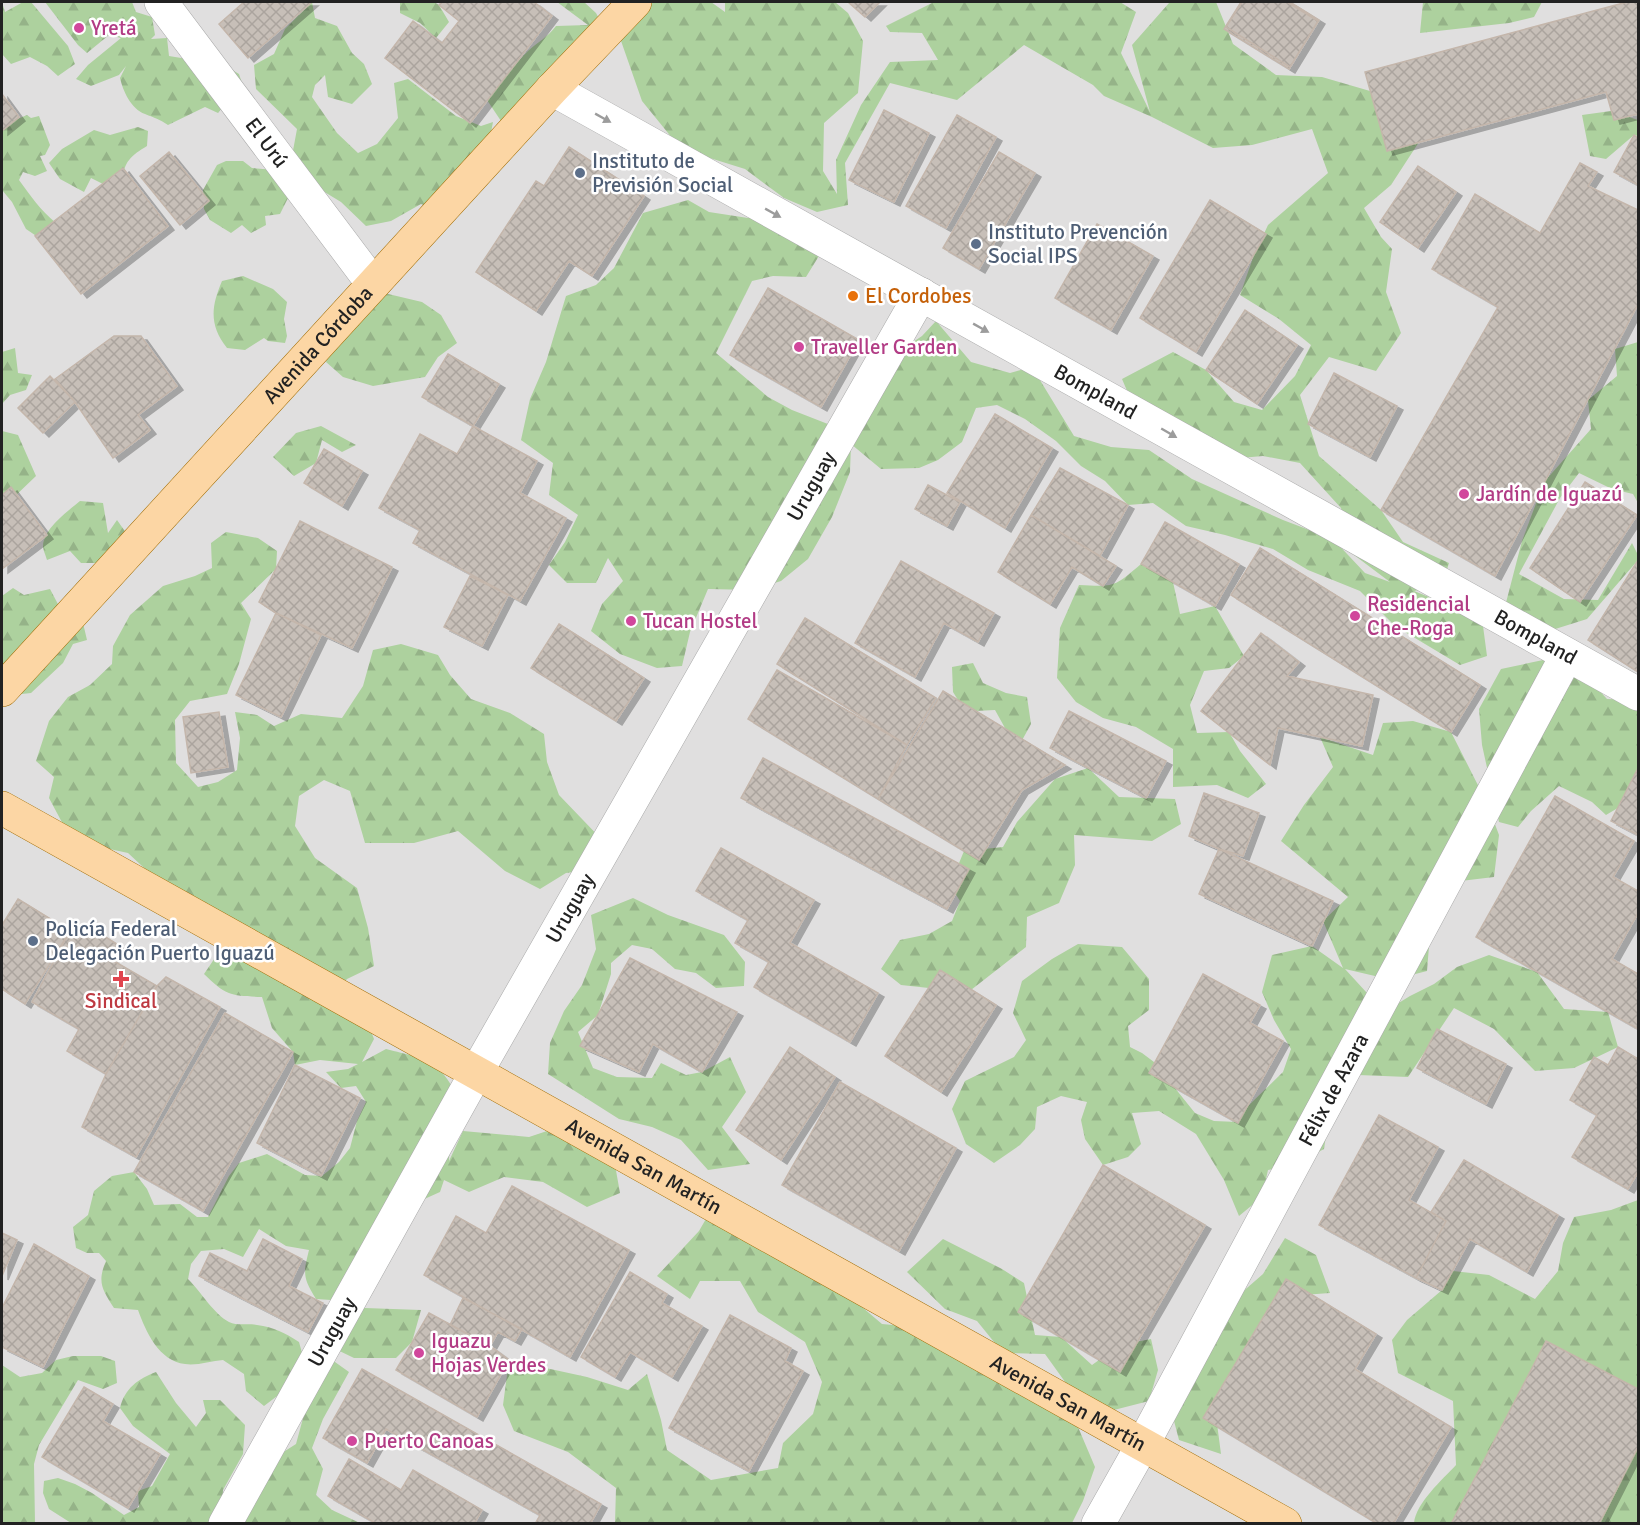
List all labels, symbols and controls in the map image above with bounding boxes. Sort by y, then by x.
place label: Yretá [91,15,137,41]
marker: Yretá [72,21,86,35]
street label: El Urú [240,112,294,173]
one-way arrow [595,113,612,123]
place label: Instituto de Previsión Social [592,148,733,198]
marker: Instituto de Previsión Social [573,166,587,180]
one-way arrow [765,208,782,218]
place label: Instituto Prevención Social IPS [988,219,1168,269]
marker: Instituto Prevención Social IPS [969,237,983,251]
street label: Avenida Córdoba [257,280,378,409]
place label: El Cordobes [865,283,971,309]
marker: El Cordobes [846,289,860,303]
one-way arrow [972,323,989,333]
place label: Traveller Garden [811,334,958,360]
marker: Traveller Garden [792,340,806,354]
street label: Bompland [1049,358,1141,425]
one-way arrow [1161,428,1178,438]
street label: Uruguay [781,447,841,526]
place label: Jardín de Iguazú [1476,481,1622,507]
marker: Jardín de Iguazú [1457,487,1471,501]
place label: Residencial Che-Roga [1367,591,1470,641]
street label: Bompland [1490,603,1582,670]
place label: Tucan Hostel [643,608,758,634]
marker: Residencial Che-Roga [1348,609,1362,623]
marker: Tucan Hostel [624,614,638,628]
street label: Uruguay [540,869,600,948]
place label: Policía Federal Delegación Puerto Iguazú [45,916,275,966]
marker: Policía Federal Delegación Puerto Iguazú [26,934,40,948]
marker: Sindical [114,972,128,986]
place label: Sindical [85,988,157,1014]
street label: Félix de Azara [1293,1029,1374,1151]
street label: Avenida San Martín [561,1112,726,1220]
street label: Uruguay [302,1292,362,1371]
place label: Iguazu Hojas Verdes [431,1328,546,1378]
marker: Iguazu Hojas Verdes [412,1346,426,1360]
street label: Avenida San Martín [986,1349,1151,1457]
place label: Puerto Canoas [364,1428,494,1454]
marker: Puerto Canoas [345,1434,359,1448]

